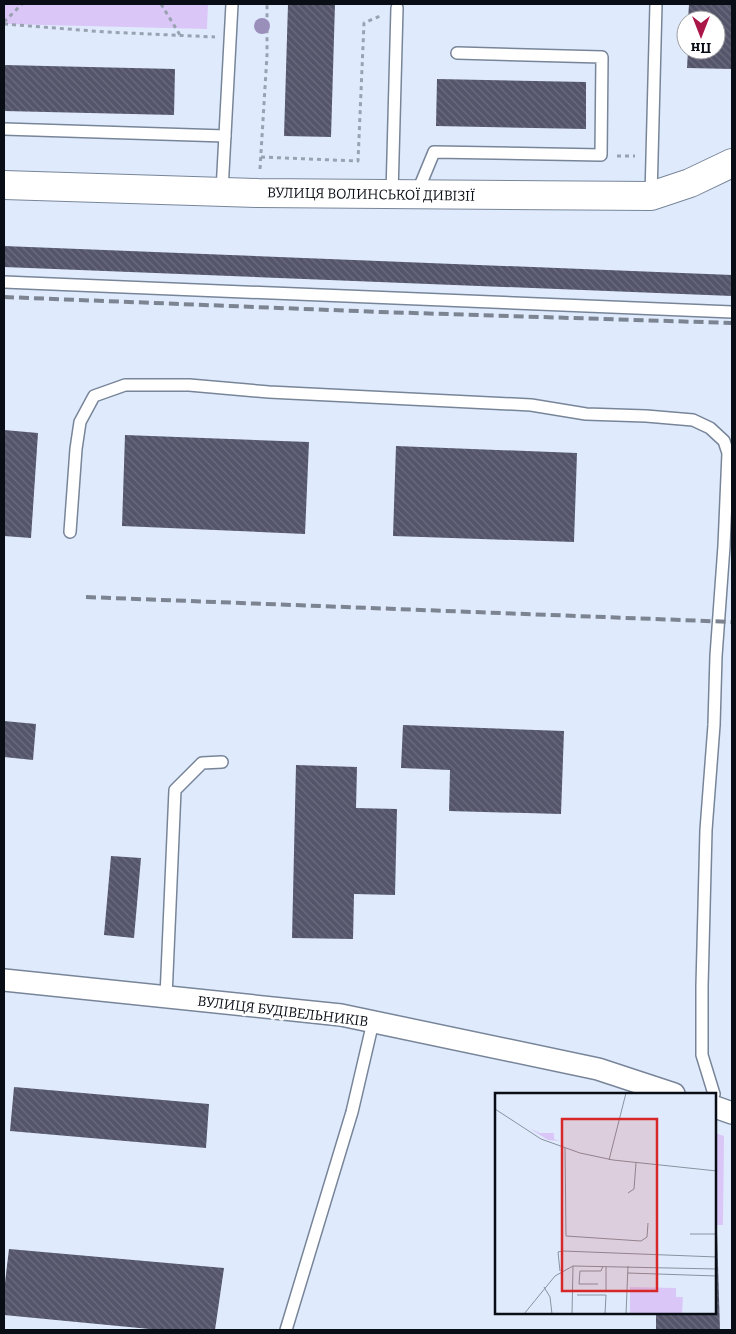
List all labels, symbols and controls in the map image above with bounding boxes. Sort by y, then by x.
north arrow [676,10,726,60]
text: Пн [691,39,711,56]
street label: ВУЛИЦЯ ВОЛИНСЬКОЇ ДИВІЗІЇ [267,184,475,205]
street label: ВУЛИЦЯ БУДІВЕЛЬНИКІВ [197,993,369,1030]
inset map [495,1093,716,1314]

